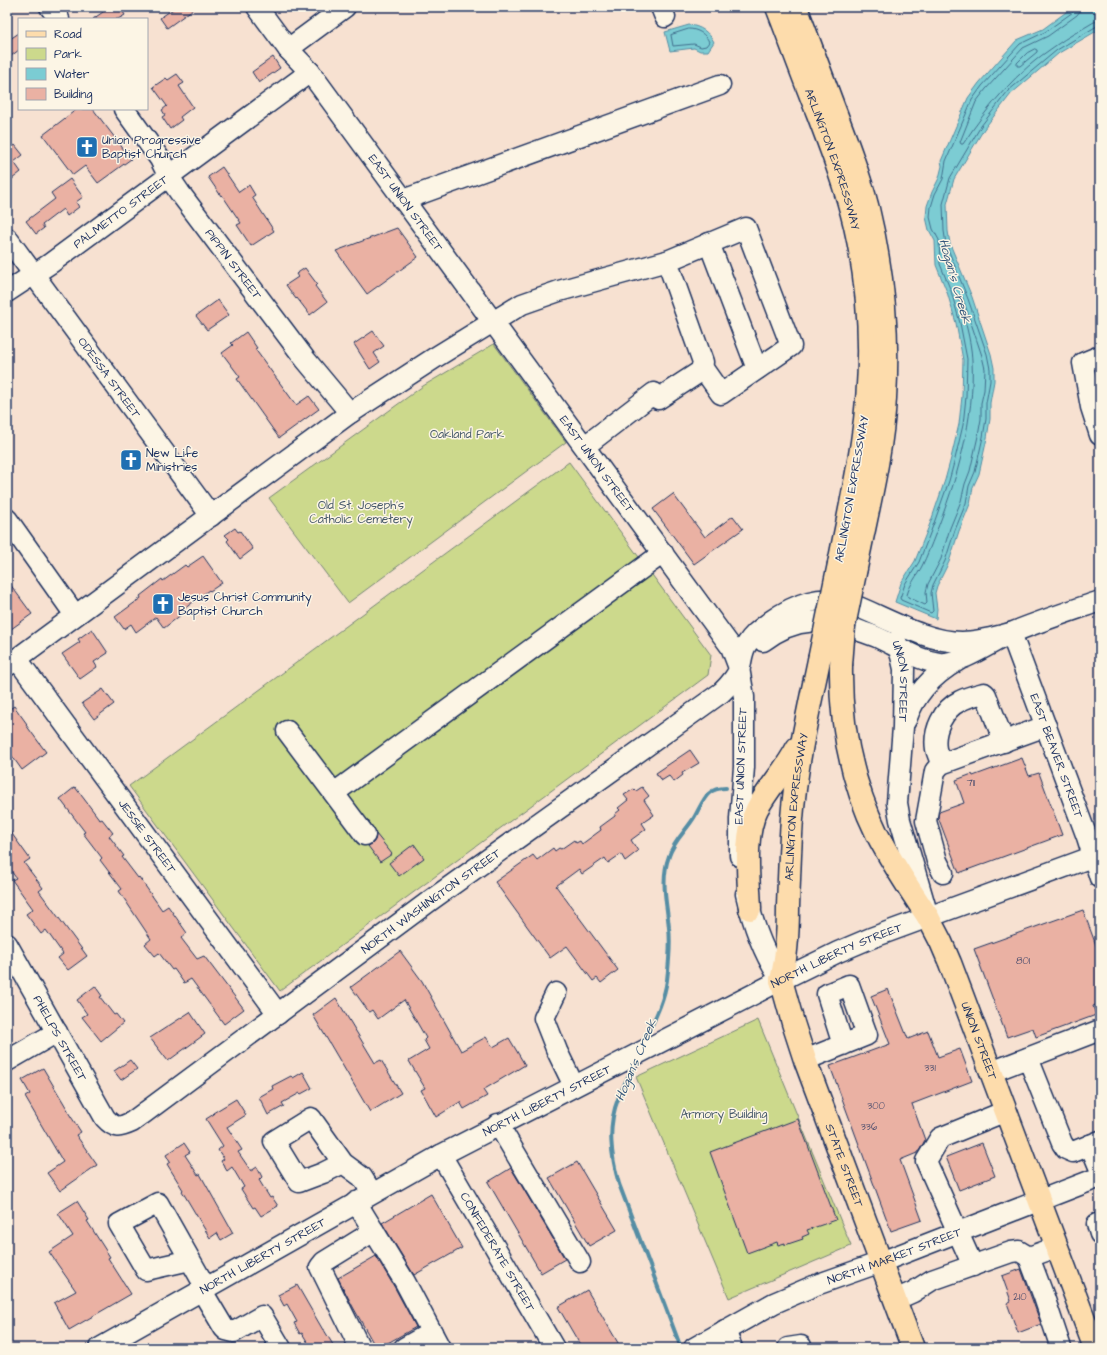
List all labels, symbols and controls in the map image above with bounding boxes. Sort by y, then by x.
legend [18,18,148,110]
text: Road [54,26,82,43]
text: Park [54,46,82,63]
text: Water [54,66,90,83]
text: Building [54,86,92,104]
street label: ARLINGTON EXPRESSWAY [800,86,864,232]
place label: Union Progressive Baptist Church [102,132,202,163]
church icon: Union Progressive Baptist Church [74,134,100,160]
street label: EAST UNION STREET [364,151,447,255]
street label: PALMETTO STREET [70,171,172,252]
street label: PIPPIN STREET [201,225,266,303]
water label: Hogan's Creek [933,237,976,327]
street label: ODESSA STREET [74,334,145,422]
street label: EAST UNION STREET [556,412,639,517]
street label: ARLINGTON EXPRESSWAY [831,414,873,564]
park label: Oakland Park [430,426,505,443]
place label: New Life Ministries [146,445,199,476]
church icon: New Life Ministries [118,447,144,473]
park label: Old St. Joseph's Catholic Cemetery [309,497,413,529]
place label: Jesus Christ Community Baptist Church [178,589,312,620]
church icon: Jesus Christ Community Baptist Church [150,591,176,617]
street label: UNION STREET [888,638,913,722]
street label: EAST BEAVER STREET [1026,691,1088,821]
street label: EAST UNION STREET [730,707,752,825]
street label: ARLINGTON EXPRESSWAY [780,731,812,881]
house number: 711 [967,776,976,790]
street label: JESSIE STREET [114,796,181,877]
street label: NORTH WASHINGTON STREET [358,844,504,958]
street label: NORTH LIBERTY STREET [768,919,905,992]
house number: 801 [1016,954,1031,968]
street label: PHELPS STREET [29,992,91,1085]
street label: UNION STREET [957,999,1002,1082]
water label: Hogan's Creek [611,1015,663,1104]
street label: NORTH LIBERTY STREET [480,1060,615,1141]
house number: 331 [924,1061,936,1075]
house number: 300 [867,1099,885,1113]
park label: Armory Building [681,1106,767,1124]
house number: 336 [861,1120,878,1134]
street label: STATE STREET [821,1121,868,1210]
street label: CONFEDERATE STREET [456,1189,539,1315]
street label: NORTH LIBERTY STREET [197,1213,329,1298]
street label: NORTH MARKET STREET [825,1223,964,1289]
house number: 210 [1013,1290,1027,1304]

